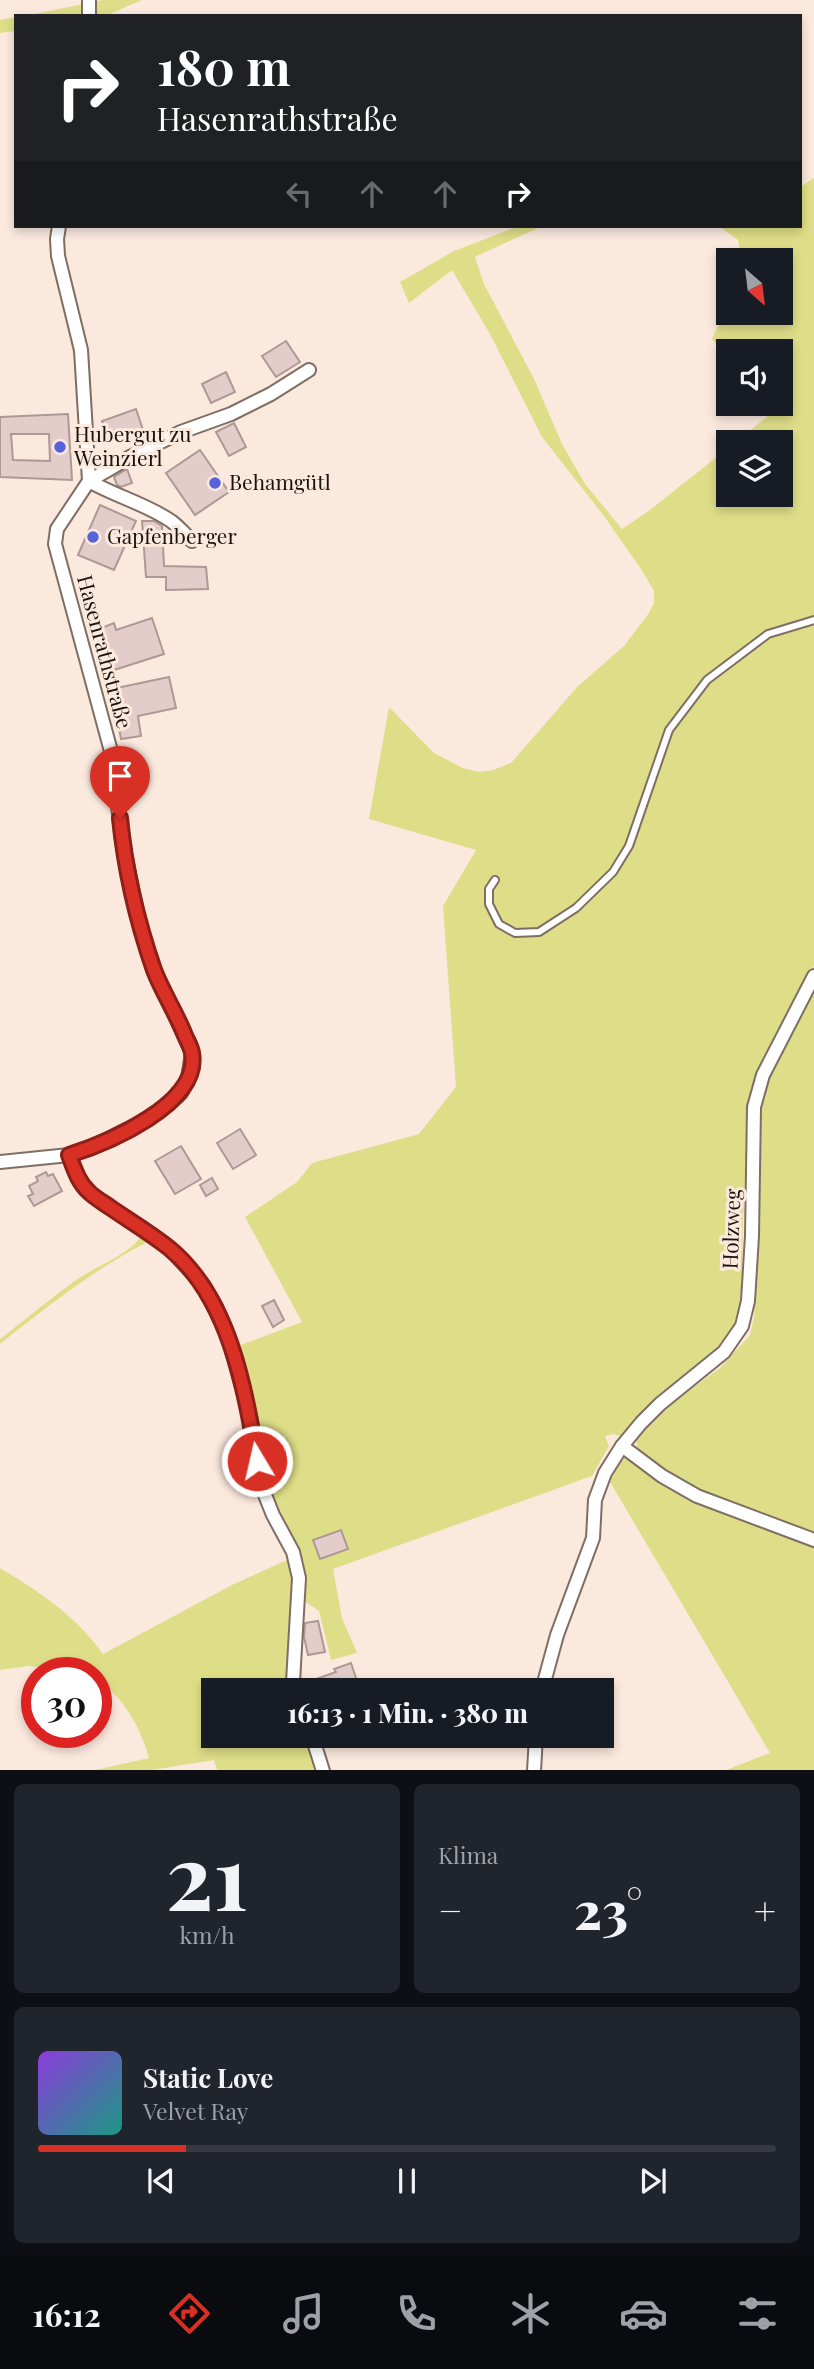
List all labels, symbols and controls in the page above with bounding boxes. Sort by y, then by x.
text: 180 m [157,33,291,98]
icon: right [42,42,133,133]
text: Hasenrathstraße [157,96,398,139]
icon: left [280,175,318,213]
icon: ahead [353,175,391,213]
icon: ahead [426,175,464,213]
icon: right [499,175,537,213]
north arrow [716,248,793,326]
map controls [716,248,793,507]
button: sound [716,339,793,416]
place label: Hubergut zu Weinzierl [73,419,191,471]
button: layers [716,430,793,507]
marker: Hubergut zu Weinzierl [52,439,68,455]
place label: Behamgütl [229,467,331,495]
marker: Behamgütl [207,475,223,491]
place label: Gapfenberger [107,521,237,549]
marker: Gapfenberger [85,529,101,545]
street label: Hasenrathstraße [72,572,140,731]
pin [90,746,150,818]
icon: arrive [101,757,139,795]
street label: Holzweg [715,1188,745,1270]
position arrow [220,1424,294,1498]
speed limit sign: 30 [21,1657,112,1748]
text: 16:13 · 1 Min. · 380 m [287,1695,528,1730]
text: 21 [166,1813,248,1934]
text: Klima [438,1839,498,1870]
text: 23° [574,1874,642,1943]
text: − [438,1884,463,1935]
text: + [754,1884,776,1935]
text: km/h [179,1919,235,1950]
text: Static Love [143,2060,273,2095]
text: Velvet Ray [143,2095,248,2126]
icon: previous [142,2162,180,2200]
icon: pause [388,2162,426,2200]
icon: next [634,2162,672,2200]
icon: directions [165,2289,214,2338]
icon: music [279,2289,328,2338]
icon: phone [392,2289,441,2338]
icon: climate [506,2289,555,2338]
icon: car [619,2289,668,2338]
icon: filters [733,2289,782,2338]
text: 16:12 [32,2292,101,2335]

